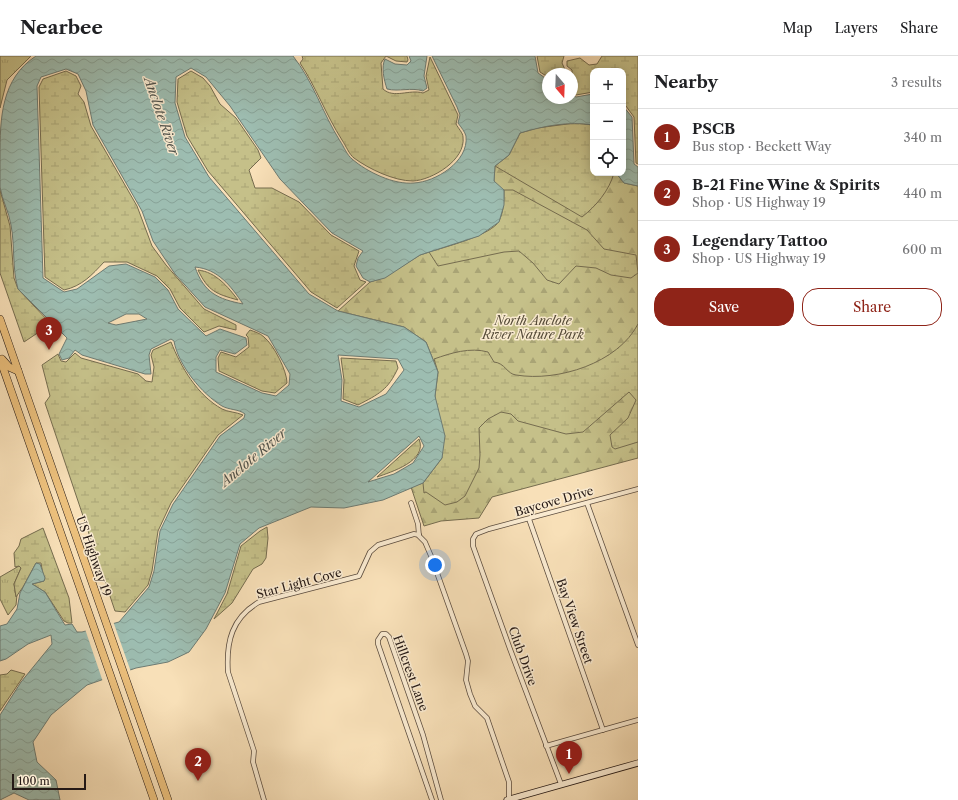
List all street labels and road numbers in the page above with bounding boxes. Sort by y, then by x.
street label: Baycove Drive [513,483,595,519]
street label: US Highway 19 [73,514,115,598]
street label: Star Light Cove [255,564,344,602]
street label: Bay View Street [553,576,597,666]
street label: Club Drive [505,624,541,688]
street label: Hillcrest Lane [390,633,432,713]

